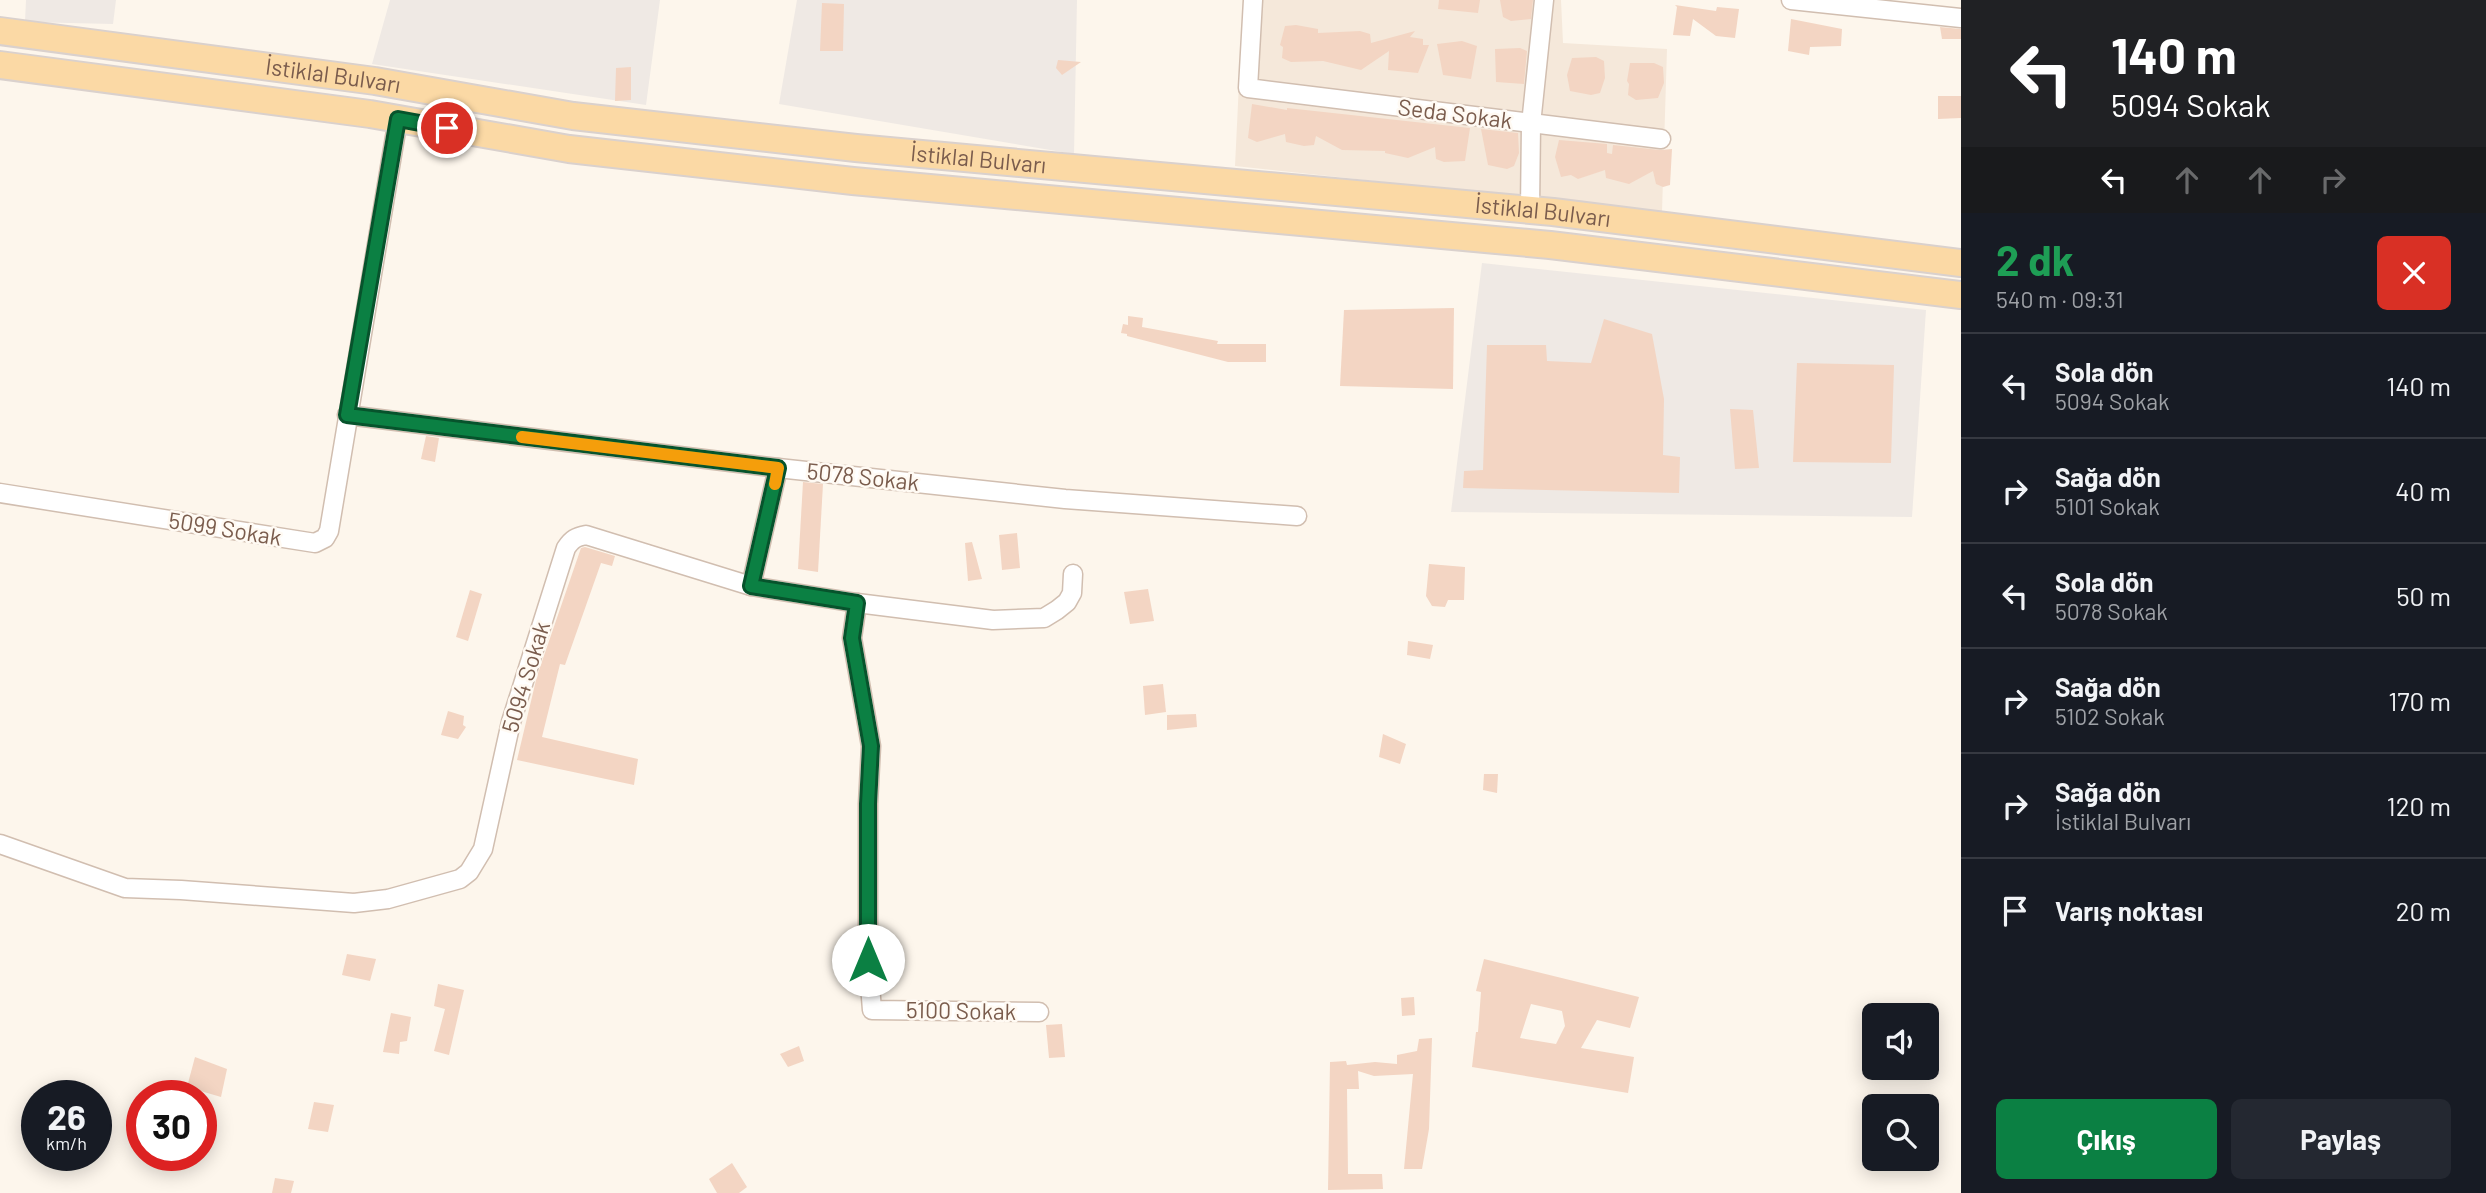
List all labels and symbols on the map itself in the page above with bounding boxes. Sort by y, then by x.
street label: İstiklal Bulvarı [264,52,403,98]
street label: Seda Sokak [1396,92,1514,134]
pin [417,98,477,158]
street label: İstiklal Bulvarı [909,138,1047,178]
street label: İstiklal Bulvarı [1474,190,1612,232]
street label: 5078 Sokak [806,456,921,496]
street label: 5099 Sokak [167,505,284,551]
street label: 5094 Sokak [495,618,555,736]
position arrow [831,923,905,997]
street label: 5100 Sokak [906,995,1016,1025]
speed limit sign: 30 [126,1080,217,1171]

